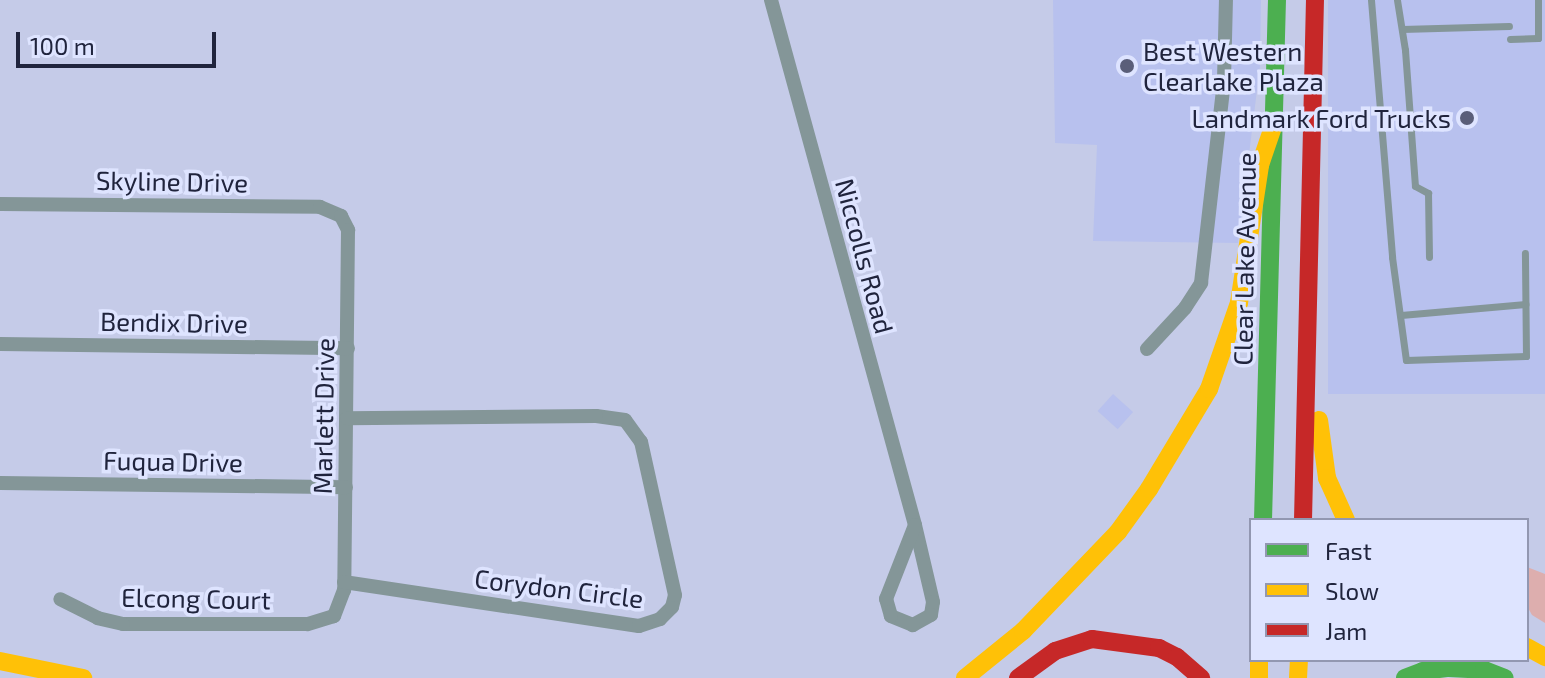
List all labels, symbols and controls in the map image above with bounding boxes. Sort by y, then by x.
scale bar [20,16,220,66]
text: 100 m [30,31,95,60]
place label: Best Western Clearlake Plaza [1143,35,1324,96]
marker: Best Western Clearlake Plaza [1118,57,1136,75]
place label: Landmark Ford Trucks [1191,102,1451,134]
marker: Landmark Ford Trucks [1458,109,1476,127]
street label: Clear Lake Avenue [1227,152,1261,366]
street label: Skyline Drive [96,164,248,198]
street label: Niccolls Road [829,175,901,337]
street label: Bendix Drive [100,305,248,339]
street label: Marlett Drive [306,337,340,495]
street label: Fuqua Drive [103,444,243,478]
legend [1249,518,1529,662]
text: Fast [1325,536,1372,565]
street label: Corydon Circle [473,562,645,614]
text: Slow [1325,576,1379,605]
street label: Elcong Court [121,581,271,615]
text: Jam [1325,616,1367,645]

